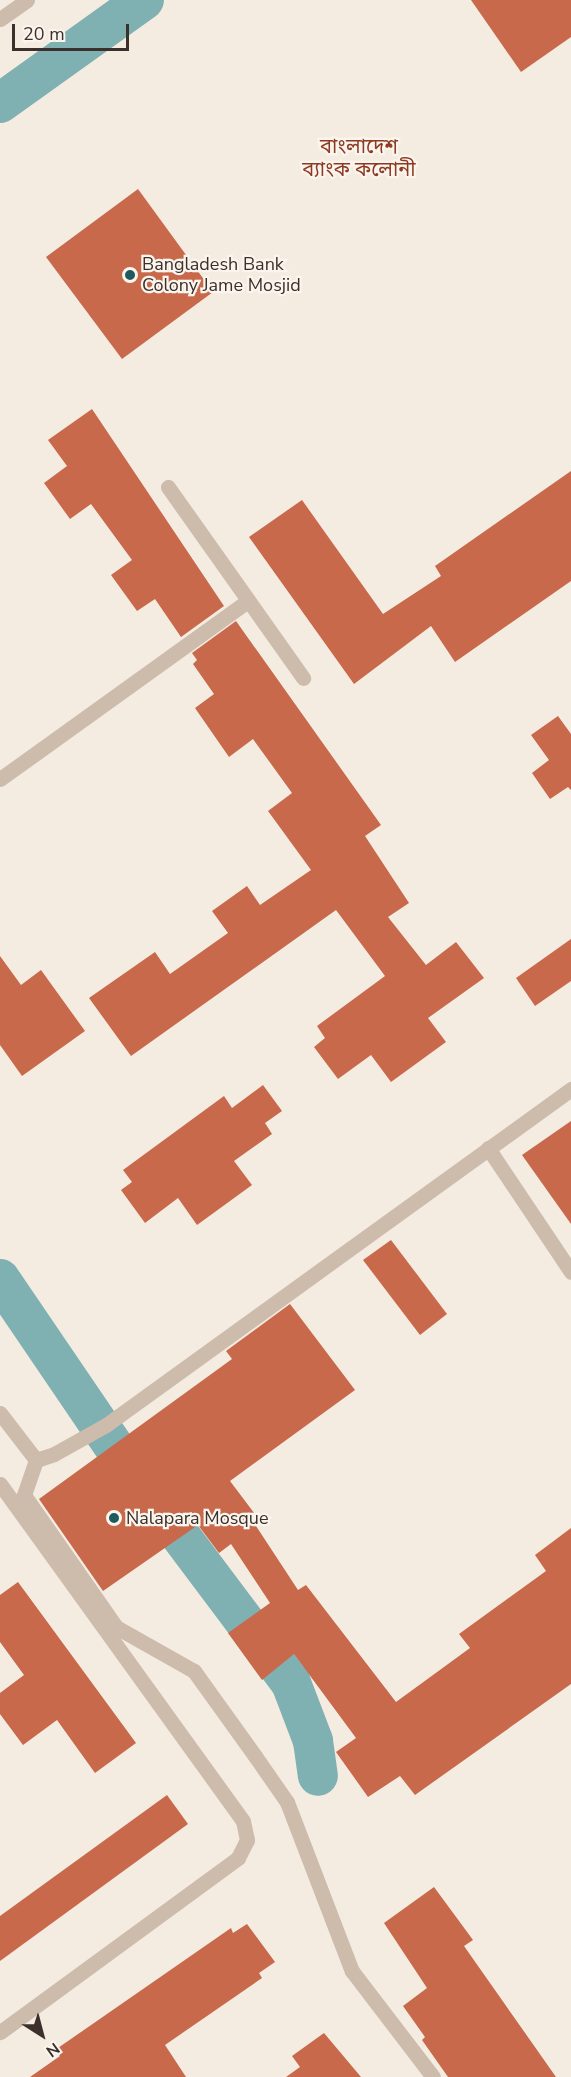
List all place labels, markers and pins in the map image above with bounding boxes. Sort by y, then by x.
place label: Bangladesh Bank Colony Jame Mosjid [142,254,301,296]
marker: Bangladesh Bank Colony Jame Mosjid [123,268,137,282]
place label: Nalapara Mosque [126,1507,269,1529]
marker: Nalapara Mosque [107,1511,121,1525]

